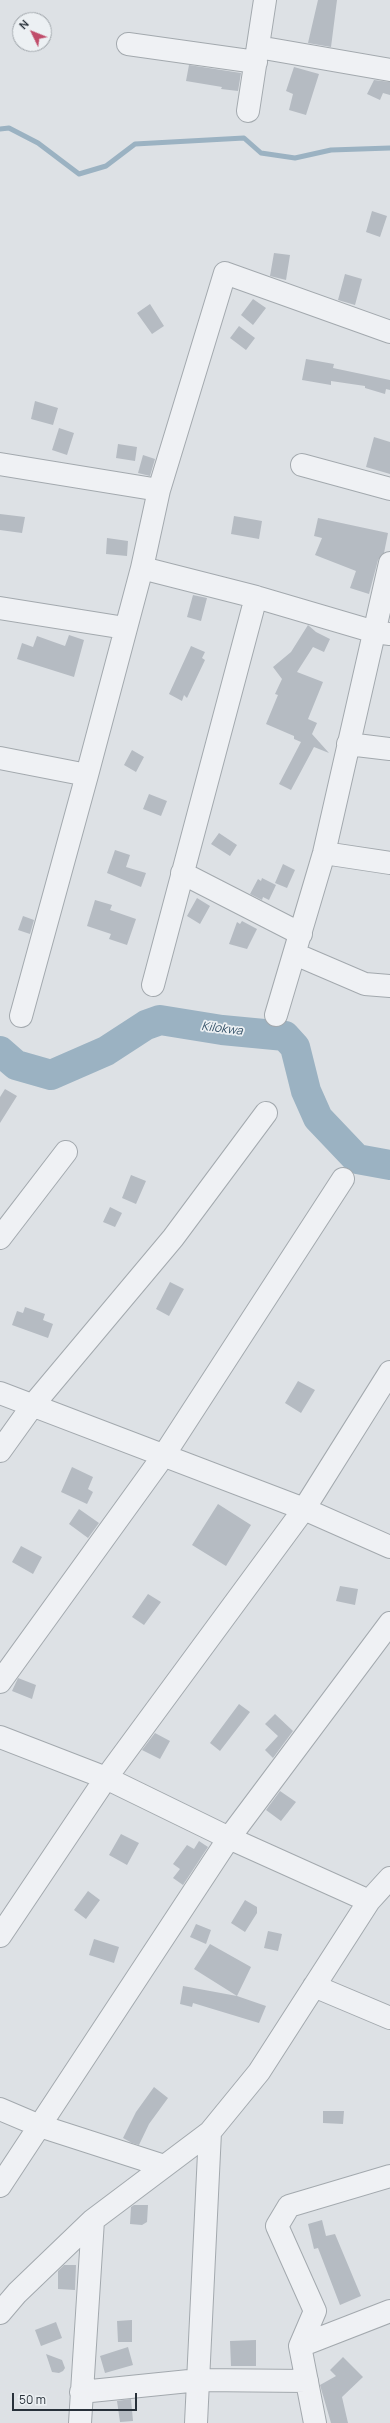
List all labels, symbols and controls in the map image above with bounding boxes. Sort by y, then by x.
north arrow [12,12,52,52]
text: N [15,16,32,32]
water label: Kilokwa [201,1019,243,1039]
scale bar [14,2385,139,2411]
text: 50 m [19,2391,46,2408]

